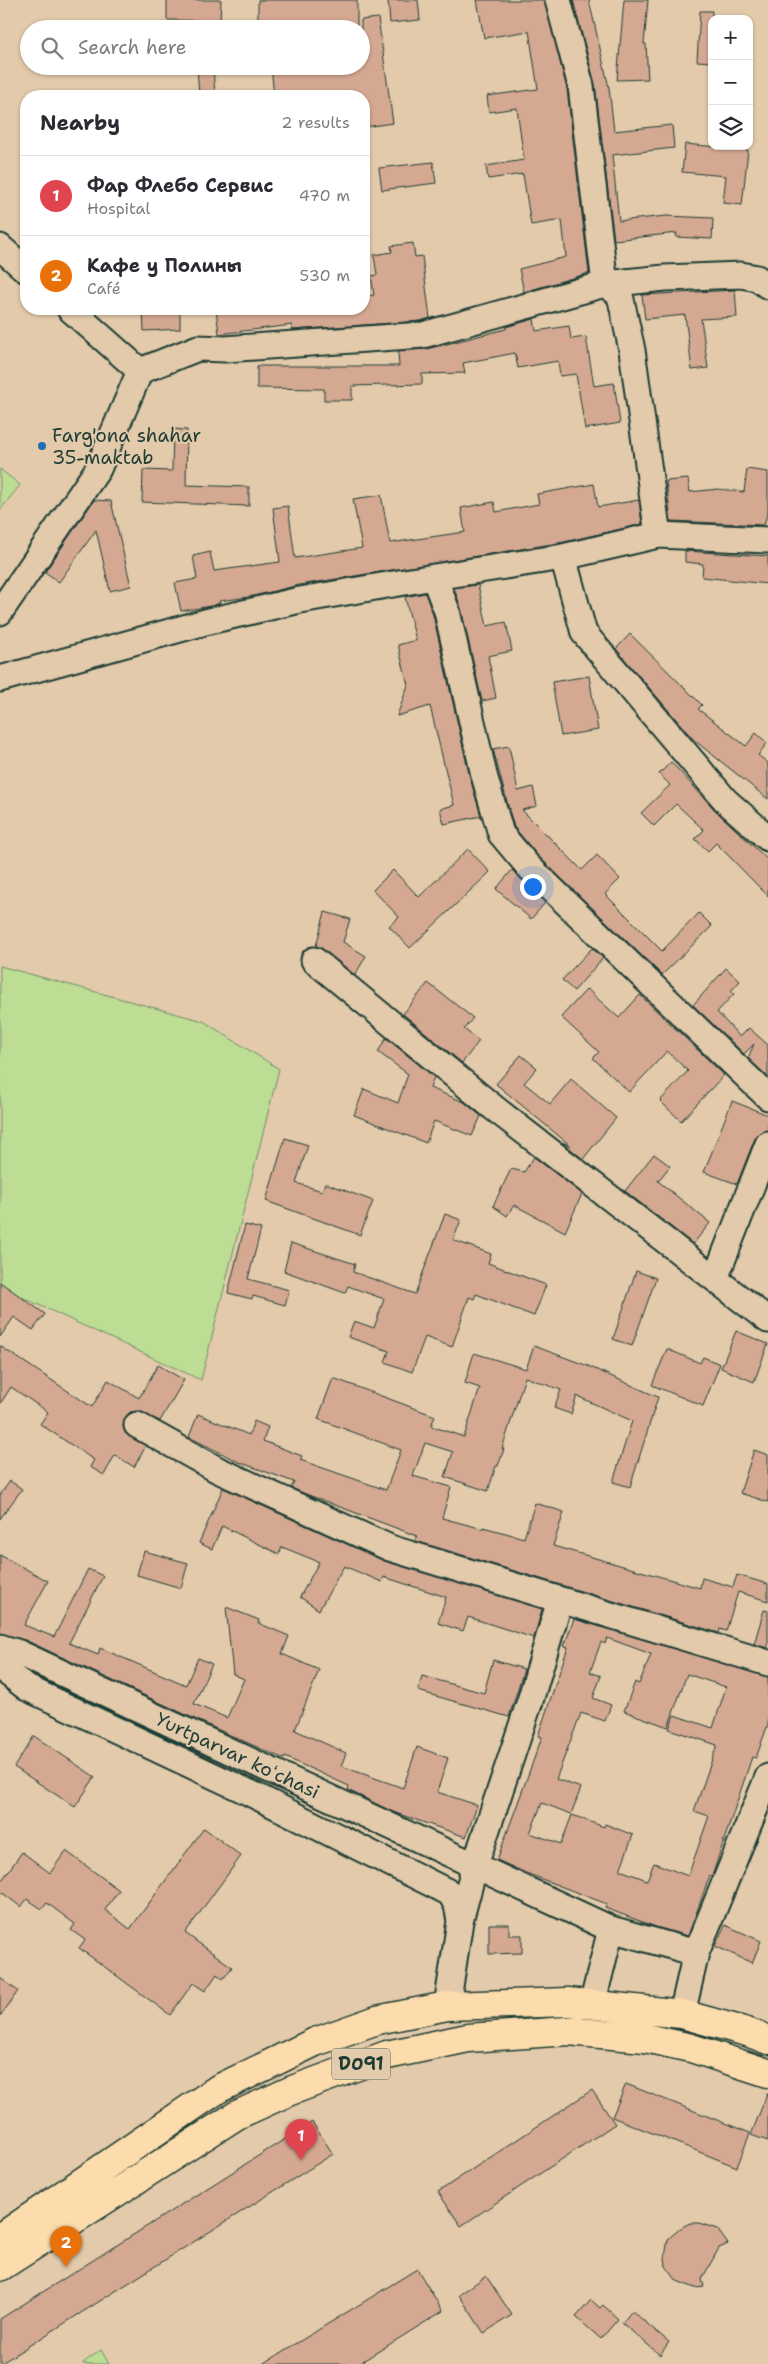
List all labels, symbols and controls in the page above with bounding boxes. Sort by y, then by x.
map controls [708,15,753,150]
button: + [708,15,753,60]
search box [20,20,370,75]
icon: search [38,34,66,62]
text: Search here [78,35,187,60]
button: − [708,60,753,105]
button: layers [708,105,753,150]
text: Nearby [40,109,120,137]
text: 2 results [281,112,350,133]
text: Фар Флебо Сервис [87,173,274,198]
text: 1 [52,185,60,206]
text: 470 m [299,185,350,206]
text: Hospital [87,198,150,219]
text: Кафе у Полины [87,253,242,278]
text: 2 [50,265,62,286]
text: 530 m [300,265,350,286]
text: Café [87,278,121,299]
place label: Farg'ona shahar 35-maktab [52,423,201,470]
marker: Farg'ona shahar 35-maktab [36,440,48,452]
your location [520,874,546,900]
street label: Yurtparvar koʻchasi [152,1707,324,1804]
road number: D091 [332,2048,390,2080]
pin: 1 [285,2119,317,2160]
pin: 2 [50,2226,82,2267]

